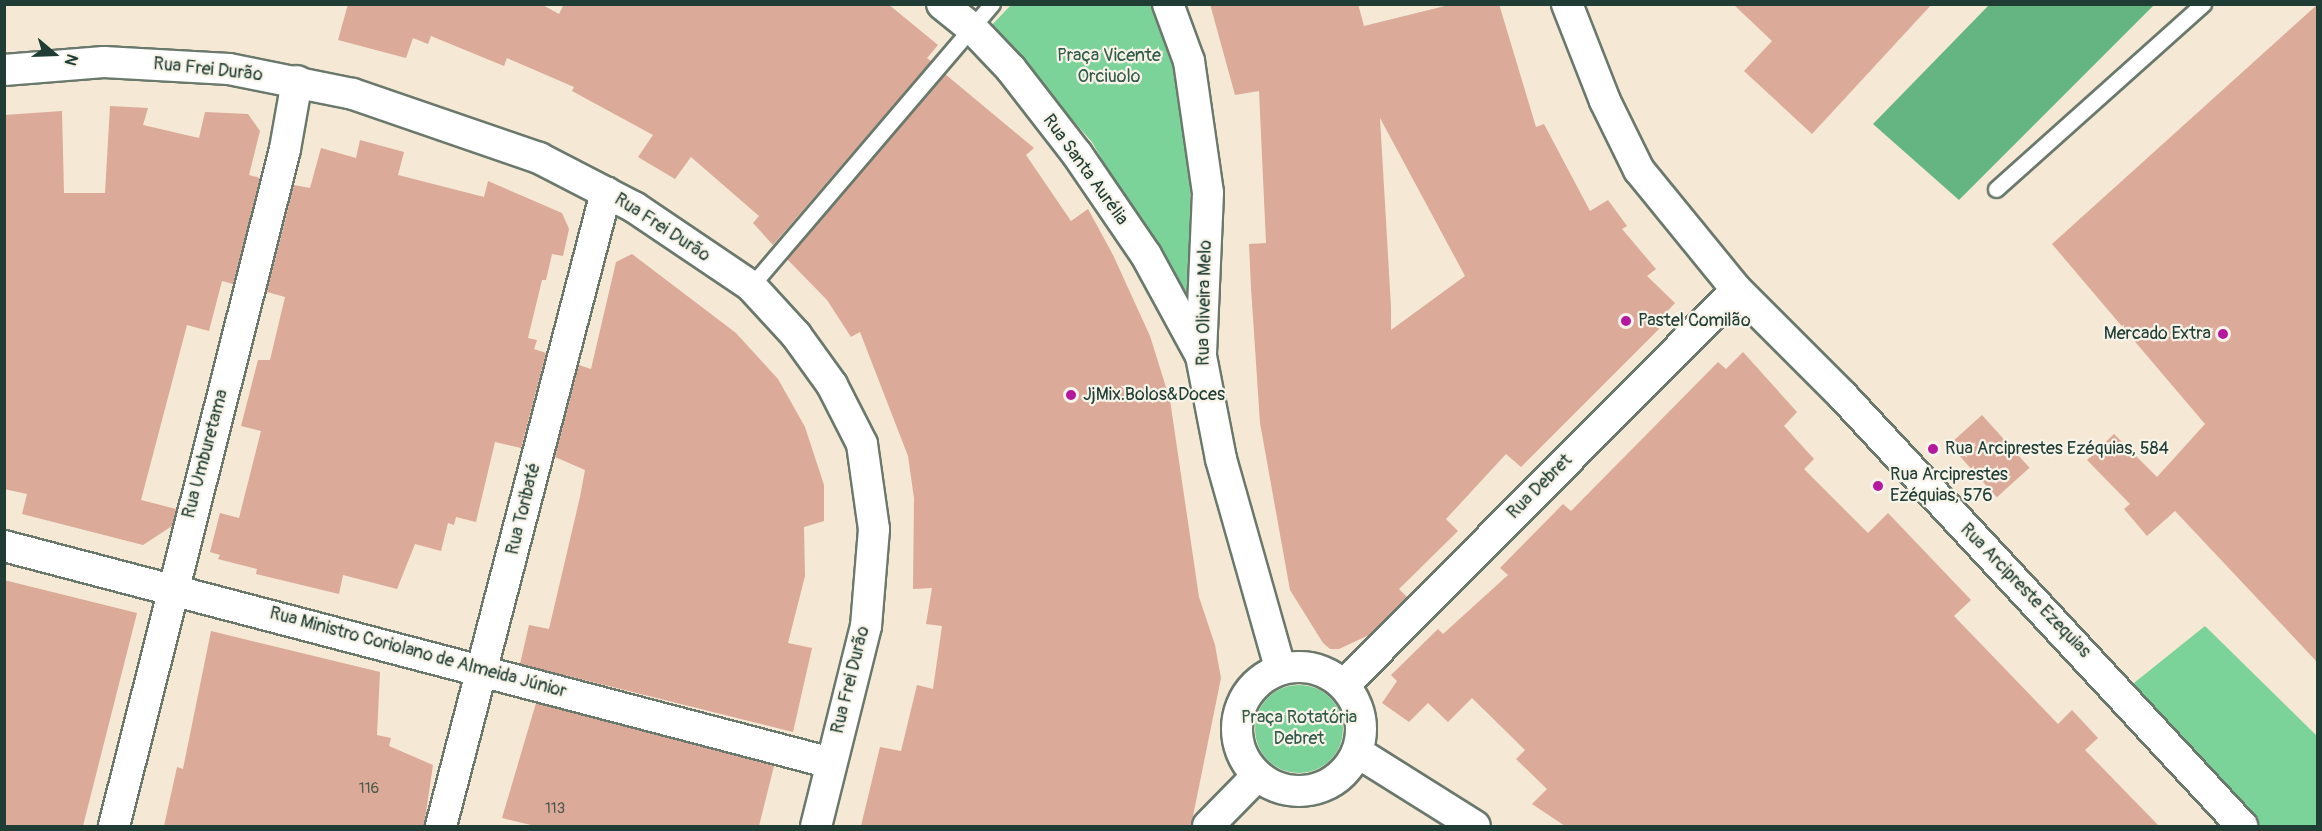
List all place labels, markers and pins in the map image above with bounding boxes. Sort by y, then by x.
place label: Pastel Comilão [1638,310,1751,332]
marker: Pastel Comilão [1619,314,1633,328]
place label: Mercado Extra [2104,323,2211,345]
marker: Mercado Extra [2216,327,2230,341]
place label: JjMix.Bolos&Doces [1083,384,1225,406]
marker: JjMix.Bolos&Doces [1064,388,1078,402]
place label: Rua Arciprestes Ezéquias, 584 [1945,438,2169,460]
marker: Rua Arciprestes Ezéquias, 584 [1926,442,1940,456]
place label: Rua Arciprestes Ezéquias, 576 [1890,465,2008,508]
marker: Rua Arciprestes Ezéquias, 576 [1871,479,1885,493]

